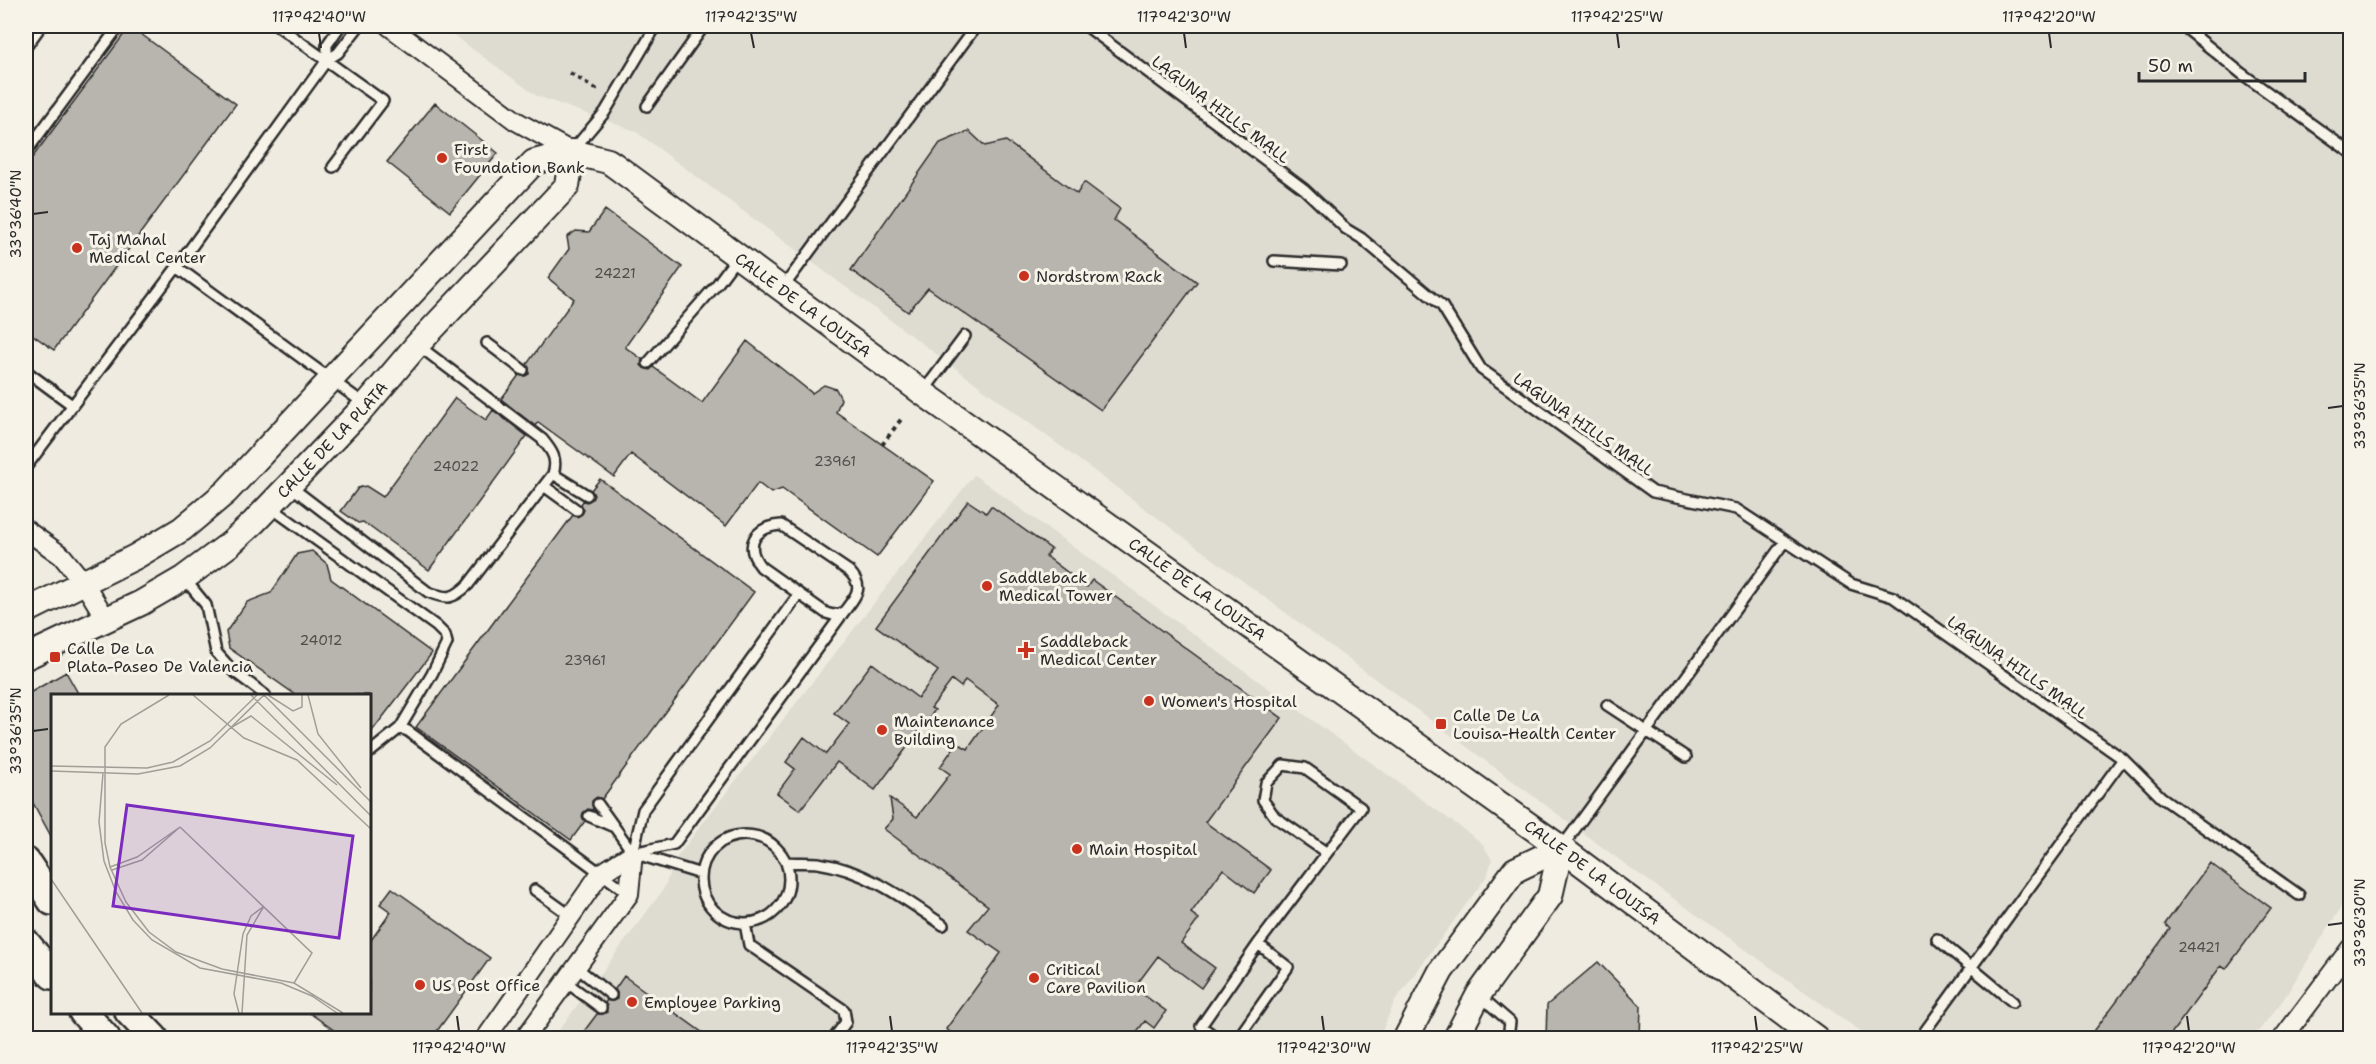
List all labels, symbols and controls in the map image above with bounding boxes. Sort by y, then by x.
text: 117°42'40"W [272,7,366,27]
text: 117°42'35"W [705,7,797,27]
text: 117°42'30"W [1137,7,1231,27]
text: 117°42'25"W [1571,7,1663,27]
text: 117°42'20"W [2002,7,2096,27]
scale bar [2139,45,2306,83]
street label: LAGUNA HILLS MALL [1148,51,1294,168]
text: 50 m [2148,54,2193,78]
place label: First Foundation Bank [454,139,585,178]
marker: First Foundation Bank [435,151,449,165]
text: 33°36'40"N [6,169,26,259]
place label: Taj Mahal Medical Center [89,229,206,268]
marker: Taj Mahal Medical Center [70,241,84,255]
street label: CALLE DE LA LOUISA [731,248,875,362]
house number: 24221 [594,264,636,282]
place label: Nordstrom Rack [1036,266,1162,287]
marker: Nordstrom Rack [1017,269,1031,283]
text: 33°36'35"N [2350,362,2370,450]
street label: LAGUNA HILLS MALL [1509,368,1658,481]
street label: CALLE DE LA PLATA [272,377,392,503]
house number: 23961 [814,452,856,470]
house number: 24022 [433,457,479,475]
street label: CALLE DE LA LOUISA [1124,533,1270,645]
place label: Saddleback Medical Tower [999,567,1113,606]
marker: Saddleback Medical Tower [980,579,994,593]
street label: LAGUNA HILLS MALL [1943,611,2092,724]
house number: 24012 [300,631,342,649]
place label: Saddleback Medical Center [1040,631,1157,670]
place label: Calle De La Plata-Paseo De Valencia [67,638,253,677]
marker: Saddleback Medical Center [1017,641,1035,659]
marker: Calle De La Plata-Paseo De Valencia [48,650,62,664]
house number: 23961 [564,651,606,669]
text: 33°36'35"N [6,687,26,775]
place label: Women's Hospital [1161,691,1297,712]
inset map [51,694,370,1013]
marker: Women's Hospital [1142,694,1156,708]
place label: Calle De La Louisa-Health Center [1453,705,1616,744]
place label: Maintenance Building [894,711,995,750]
marker: Calle De La Louisa-Health Center [1434,717,1448,731]
marker: Maintenance Building [875,723,889,737]
street label: CALLE DE LA LOUISA [1520,815,1664,929]
place label: Main Hospital [1089,839,1197,860]
marker: Main Hospital [1070,842,1084,856]
text: 33°36'30"N [2350,878,2370,968]
house number: 24421 [2178,938,2220,956]
place label: Critical Care Pavilion [1046,959,1146,998]
marker: Critical Care Pavilion [1027,971,1041,985]
place label: US Post Office [432,975,540,996]
marker: US Post Office [413,978,427,992]
place label: Employee Parking [644,992,781,1013]
marker: Employee Parking [625,995,639,1009]
text: 117°42'40"W [412,1038,506,1058]
text: 117°42'35"W [846,1038,938,1058]
text: 117°42'30"W [1277,1038,1371,1058]
text: 117°42'25"W [1711,1038,1803,1058]
text: 117°42'20"W [2142,1038,2236,1058]

